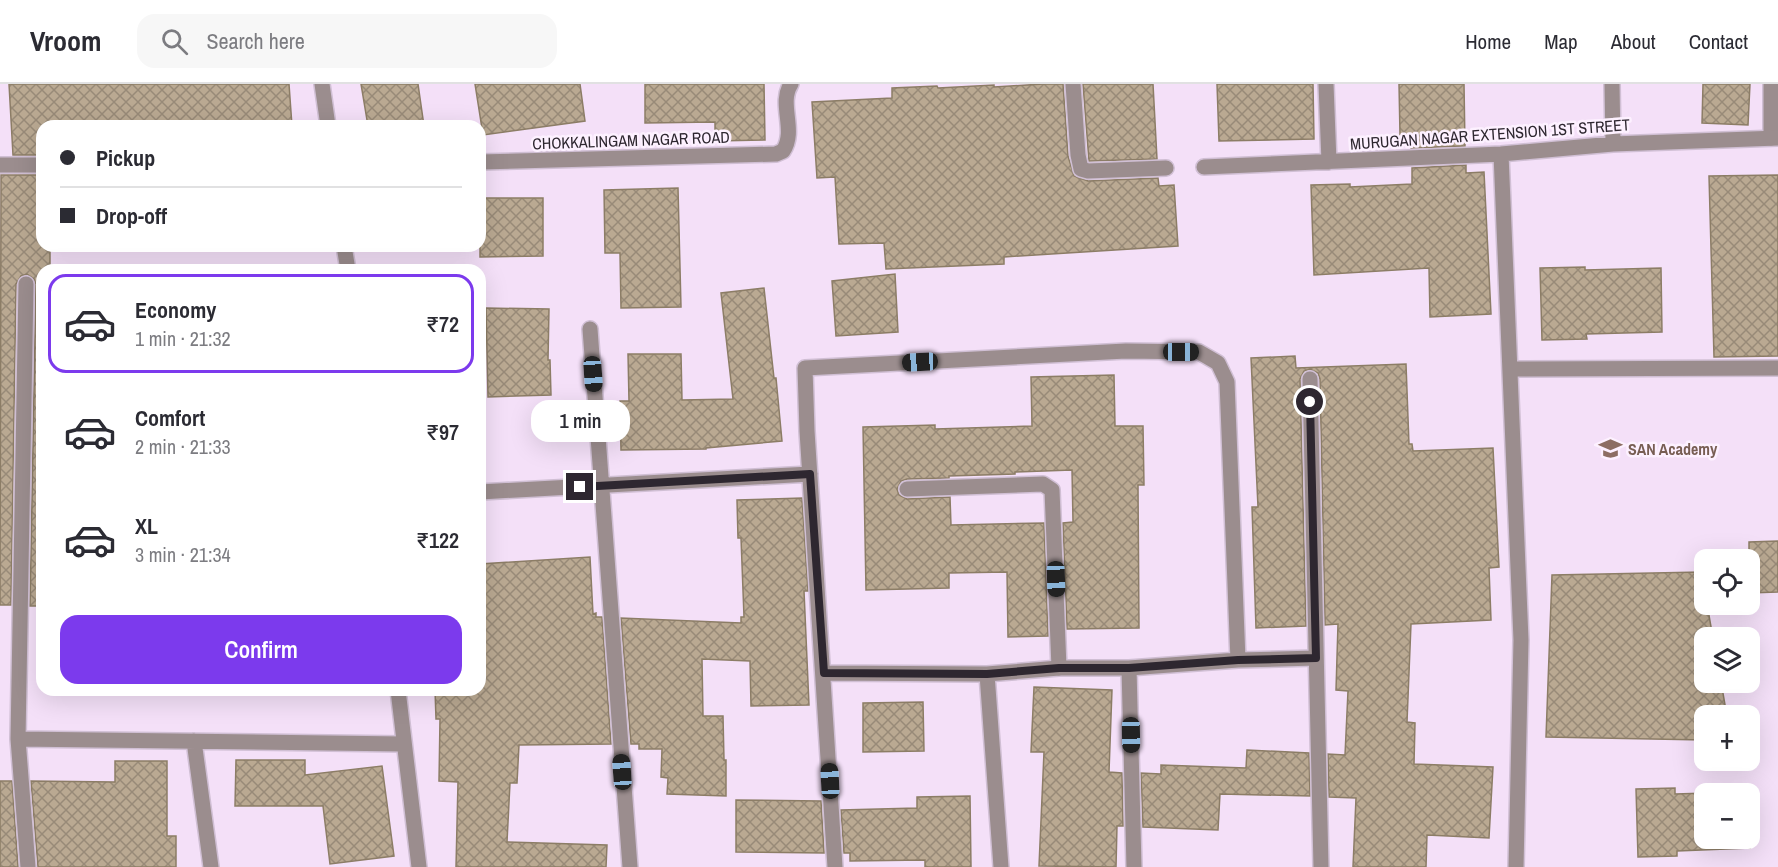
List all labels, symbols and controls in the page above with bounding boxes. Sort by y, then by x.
search box [137,14,557,68]
text: Vroom [30,22,101,60]
icon: search [158,25,191,58]
text: Search here [206,26,305,56]
text: Home [1465,27,1511,56]
text: Map [1544,27,1578,56]
text: About [1611,27,1656,56]
text: Contact [1689,27,1748,56]
street label: MURUGAN NAGAR EXTENSION 1ST STREET [1349,113,1631,155]
street label: CHOKKALINGAM NAGAR ROAD [532,126,730,154]
text: Pickup [96,143,155,173]
text: Drop-off [96,201,167,231]
text: Economy [135,295,216,325]
icon: car [63,297,117,351]
text: ₹72 [426,309,459,339]
text: 1 min · 21:32 [135,325,231,352]
car [1163,343,1199,361]
car [902,352,938,372]
car [583,355,603,393]
route start [1296,388,1323,415]
callout: 1 min [530,400,630,442]
text: Comfort [135,403,205,433]
icon: car [63,405,117,459]
text: 1 min [559,407,602,434]
text: ₹97 [426,417,459,447]
text: 2 min · 21:33 [135,433,231,460]
school or university icon: SAN Academy [1597,436,1623,462]
place label: SAN Academy [1628,438,1718,460]
route end [566,473,593,500]
text: XL [135,511,158,541]
icon: car [63,513,117,567]
text: ₹122 [416,525,459,555]
text: 3 min · 21:34 [135,541,231,568]
map controls [1694,549,1760,849]
button: locate [1694,549,1760,615]
car [1046,561,1066,597]
button: Confirm [60,615,462,684]
button: layers [1694,627,1760,693]
button: + [1694,705,1760,771]
car [1122,717,1140,753]
car [612,753,632,791]
car [820,763,840,799]
button: − [1694,783,1760,849]

